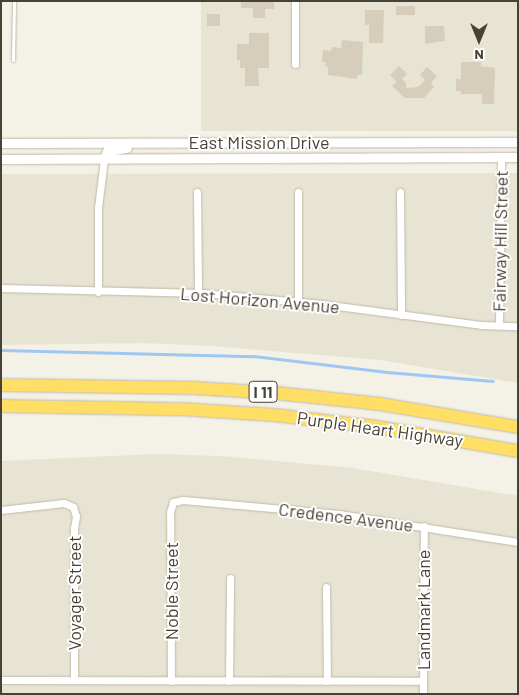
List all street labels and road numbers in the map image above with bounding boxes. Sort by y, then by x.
street label: East Mission Drive [188,131,330,153]
street label: Fairway Hill Street [488,170,512,312]
street label: Lost Horizon Avenue [179,282,341,318]
road number: I 11 [248,378,278,406]
street label: Purple Heart Highway [296,407,464,451]
street label: Credence Avenue [277,498,415,536]
street label: Voyager Street [63,536,85,650]
street label: Noble Street [160,542,182,640]
street label: Landmark Lane [412,550,434,670]

